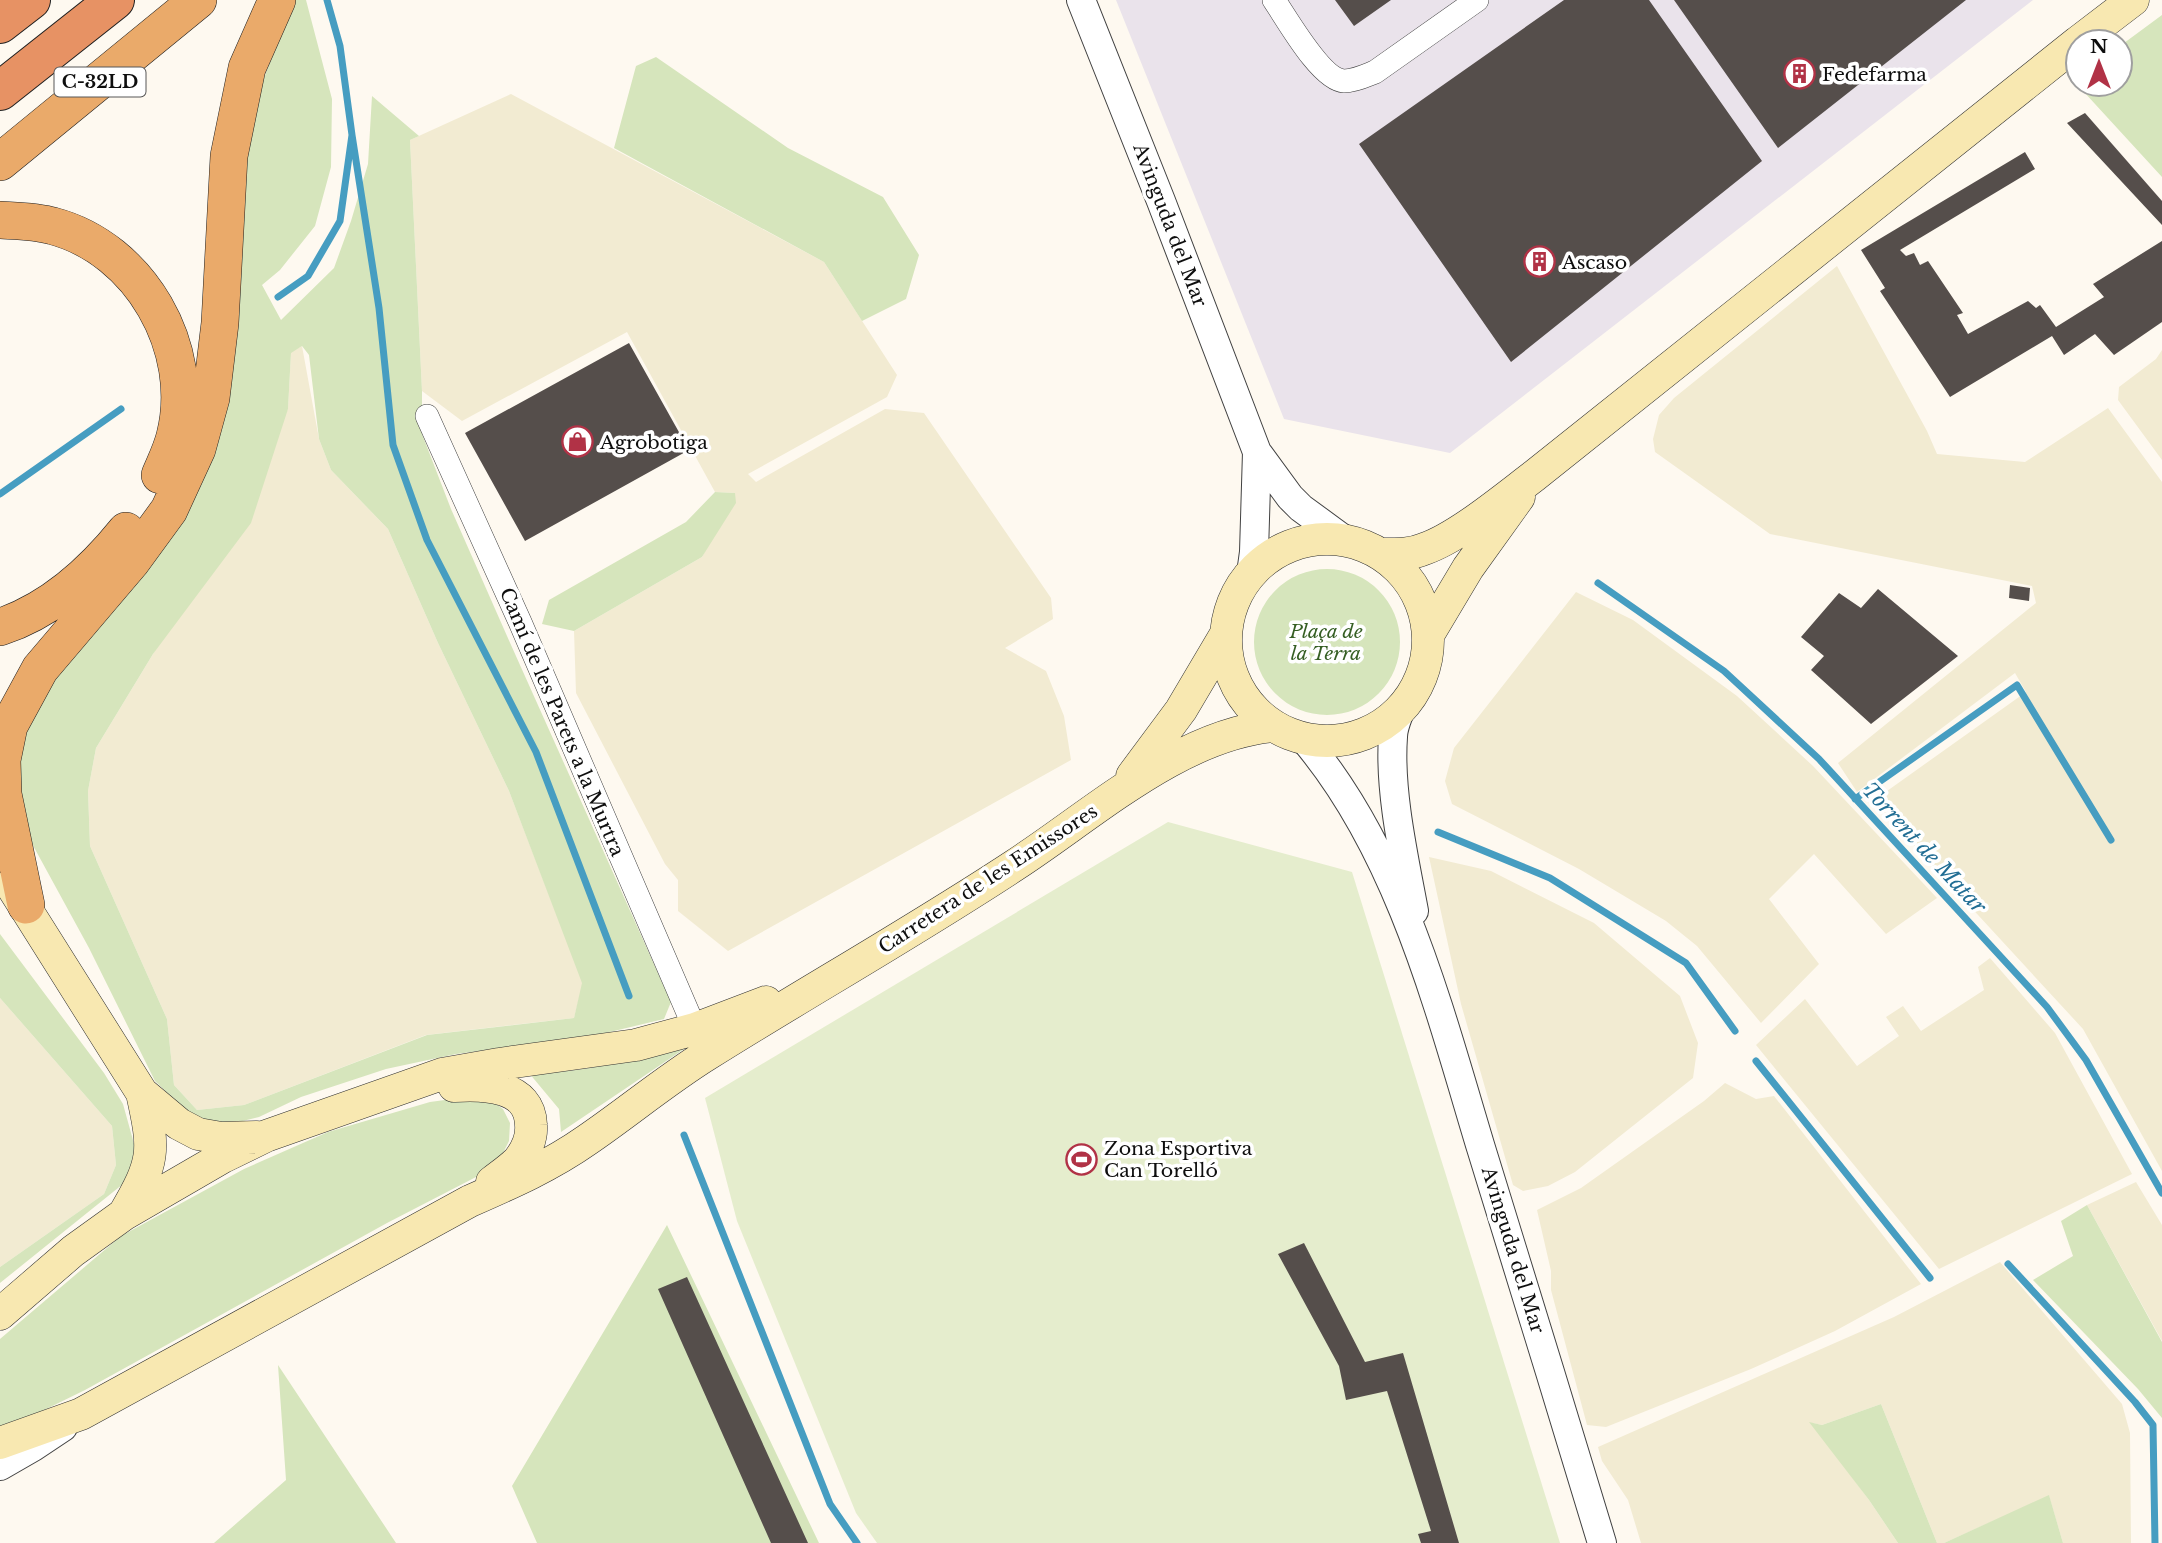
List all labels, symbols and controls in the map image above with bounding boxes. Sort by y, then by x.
north arrow [2064,28,2134,98]
text: N [2090,35,2108,58]
building icon: Fedefarma [1782,57,1816,91]
place label: Fedefarma [1822,63,1927,86]
road number: C-32LD [55,68,146,96]
street label: Avinguda del Mar [1128,139,1212,310]
building icon: Ascaso [1522,245,1556,279]
place label: Ascaso [1561,251,1627,274]
shop icon: Agrobotiga [560,425,594,459]
place label: Agrobotiga [599,431,708,454]
street label: Camí de les Parets a la Murtra [495,584,629,860]
park label: Plaça de la Terra [1288,620,1363,665]
water label: Torrent de Matar [1857,777,1992,920]
street label: Carretera de les Emissores [874,800,1102,958]
place label: Zona Esportiva Can Torelló [1104,1137,1253,1182]
sports icon: Zona Esportiva Can Torelló [1064,1142,1098,1176]
street label: Avinguda del Mar [1476,1163,1549,1336]

